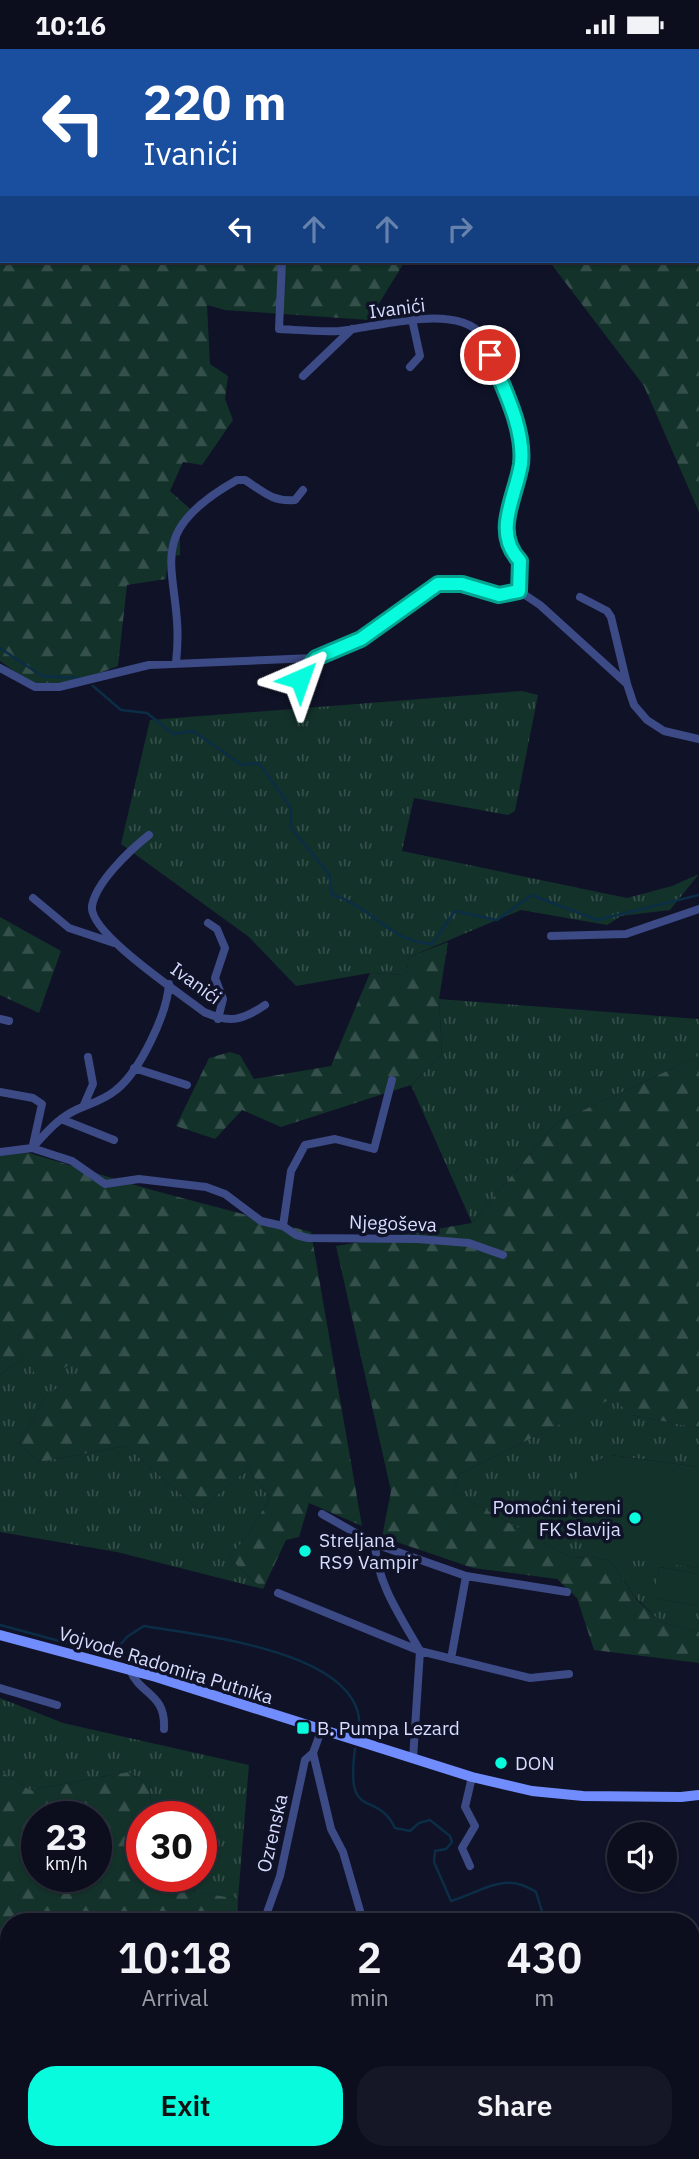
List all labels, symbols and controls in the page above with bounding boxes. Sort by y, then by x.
text: 10:16 [35,8,106,42]
text: 220 m [143,70,287,133]
icon: left [28,77,119,168]
text: Ivanići [143,132,239,174]
icon: left [222,210,260,248]
icon: ahead [295,210,333,248]
icon: ahead [368,210,406,248]
icon: right [441,210,479,248]
street label: Ivanići [367,293,427,323]
pin [460,325,520,385]
icon: arrive [471,336,509,374]
position arrow [263,642,337,716]
street label: Ivanići [166,957,226,1009]
street label: Njegoševa [349,1209,437,1237]
place label: Pomoćni tereni FK Slavija [493,1495,621,1541]
marker: Pomoćni tereni FK Slavija [627,1510,643,1526]
place label: Streljana RS9 Vampir [319,1528,419,1574]
marker: Streljana RS9 Vampir [297,1543,313,1559]
street label: Vojvode Radomira Putnika [56,1621,276,1709]
place label: B. Pumpa Lezard [317,1716,460,1740]
marker: B. Pumpa Lezard [295,1720,311,1736]
place label: DON [515,1751,555,1775]
marker: DON [493,1755,509,1771]
street label: Ozrenska [251,1791,293,1875]
speed limit sign: 30 [126,1801,217,1892]
text: 23 [45,1814,88,1860]
map controls [607,1822,677,1892]
button: sound [607,1822,677,1892]
text: km/h [45,1852,88,1875]
text: 10:18 [118,1930,232,1985]
text: 2 [357,1930,382,1985]
text: 430 [507,1930,582,1985]
text: Arrival [141,1982,208,2012]
text: min [350,1982,389,2012]
text: m [534,1982,554,2012]
button: Exit [28,2066,343,2146]
button: Share [357,2066,672,2146]

